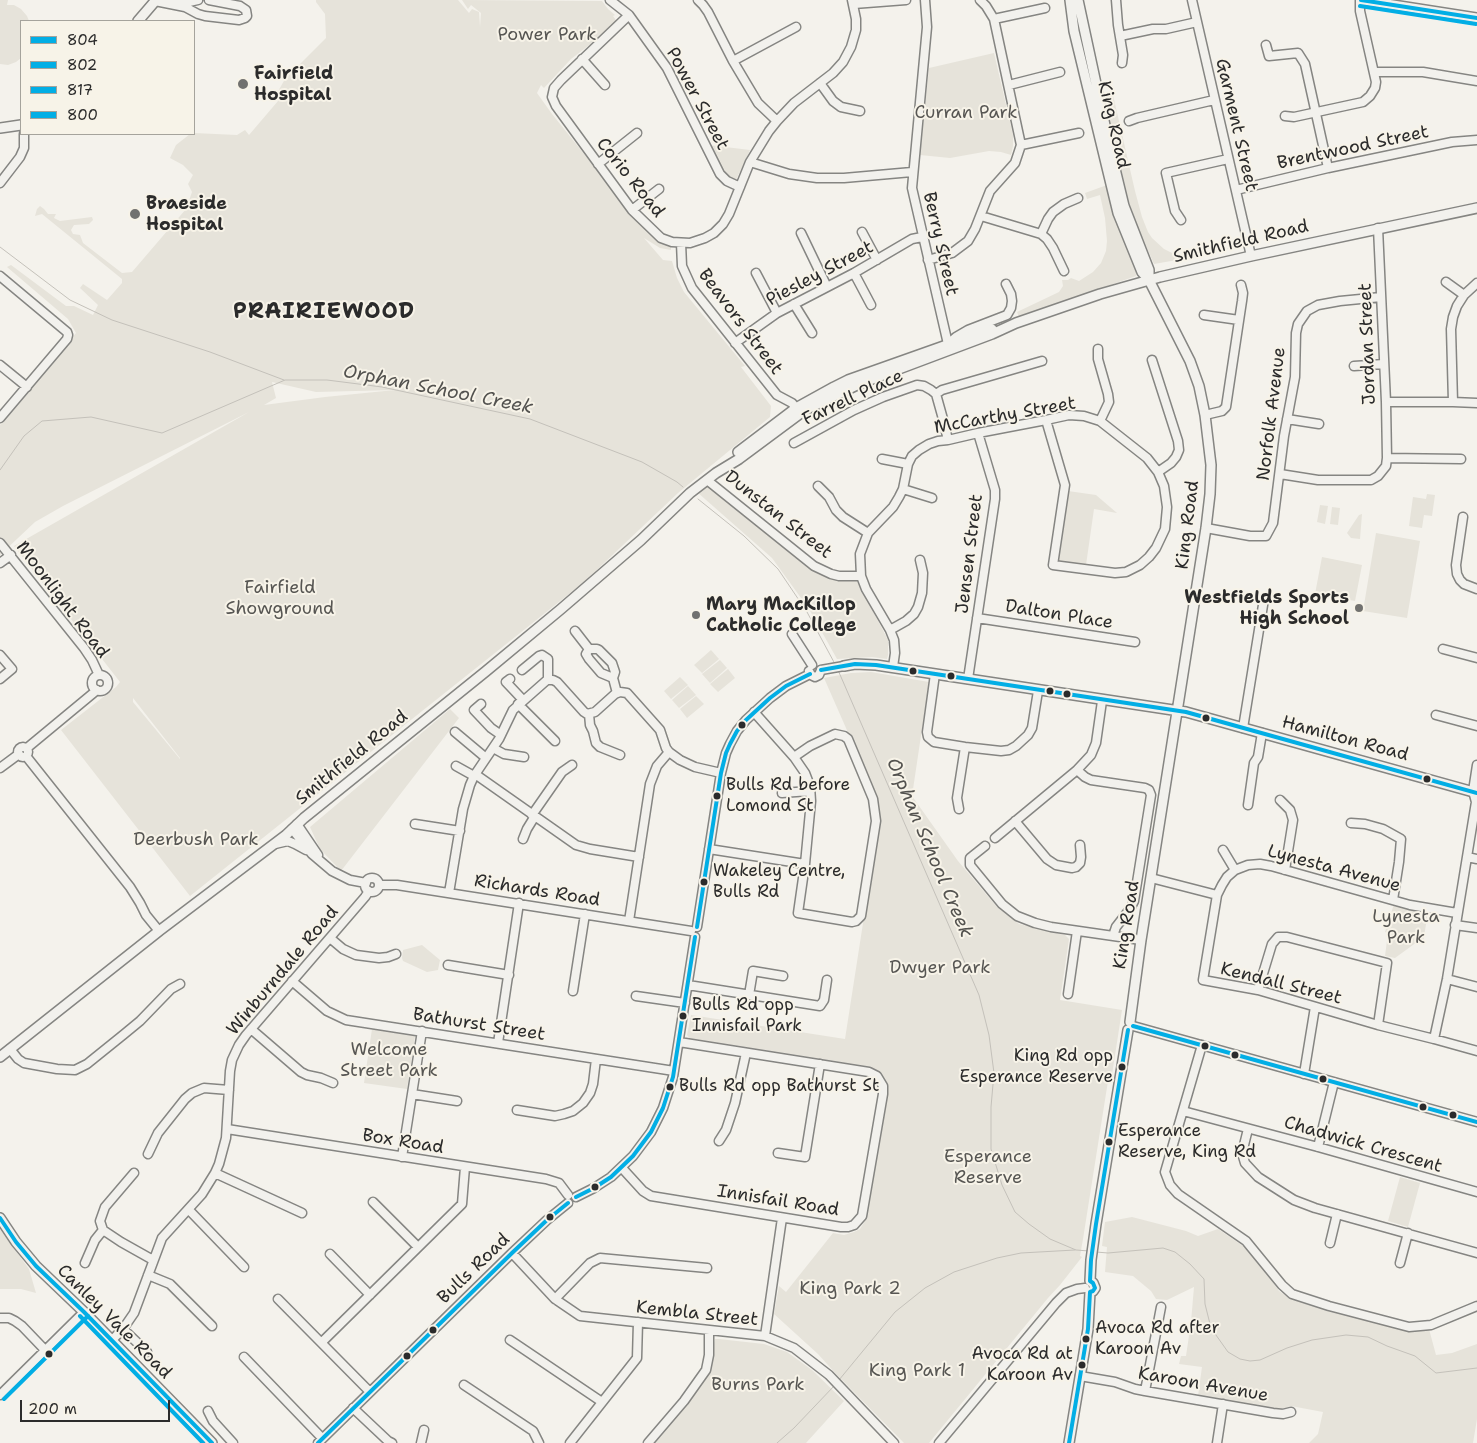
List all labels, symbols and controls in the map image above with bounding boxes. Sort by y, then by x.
legend [20,20,195,135]
park label: Power Park [497,24,597,46]
text: 804 [67,30,98,50]
street label: Power Street [661,44,733,154]
text: 802 [67,55,97,75]
street label: Garment Street [1210,56,1262,194]
place label: Fairfield Hospital [254,63,333,106]
marker: Fairfield Hospital [236,77,250,91]
street label: King Road [1092,79,1134,171]
text: 817 [67,80,93,100]
park label: Curran Park [914,102,1018,124]
text: 800 [67,105,98,125]
street label: Brentwood Street [1275,121,1431,175]
street label: Corio Road [591,134,669,222]
street label: Berry Street [918,190,962,298]
place label: Braeside Hospital [146,193,227,235]
marker: Braeside Hospital [128,207,142,221]
street label: Smithfield Road [1171,216,1311,268]
street label: Piesley Street [763,237,877,311]
street label: Beavors Street [693,265,787,379]
street label: Jordan Street [1355,283,1381,405]
district label: PRAIRIEWOOD [232,299,416,325]
street label: Norfolk Avenue [1253,346,1291,482]
water label: Orphan School Creek [341,360,535,420]
street label: Farrell Place [799,365,907,431]
street label: McCarthy Street [932,393,1078,439]
street label: Dunstan Street [720,466,836,564]
street label: King Road [1172,479,1204,571]
street label: Jensen Street [952,493,988,615]
street label: Moonlight Road [11,537,113,663]
park label: Fairfield Showground [225,577,335,620]
place label: Westfields Sports High School [1184,587,1349,630]
place label: Mary MacKillop Catholic College [706,594,856,636]
street label: Dalton Place [1003,596,1115,634]
marker: Westfields Sports High School [1353,602,1365,614]
marker: Mary MacKillop Catholic College [690,609,702,621]
unlabelled marker [908,666,918,676]
unlabelled marker [946,671,956,681]
unlabelled marker [1045,686,1055,696]
unlabelled marker [1062,689,1072,699]
street label: Smithfield Road [291,706,413,810]
street label: Hamilton Road [1279,712,1411,766]
unlabelled marker [1201,713,1211,723]
unlabelled marker [737,720,747,730]
water label: Orphan School Creek [881,755,977,941]
unlabelled marker [1422,774,1432,784]
place label: Bulls Rd before Lomond St [726,776,850,816]
marker: Bulls Rd before Lomond St [712,791,722,801]
park label: Deerbush Park [133,829,259,851]
street label: Lynesta Avenue [1265,841,1403,897]
place label: Wakeley Centre, Bulls Rd [713,862,845,902]
street label: Richards Road [472,870,602,912]
marker: Wakeley Centre, Bulls Rd [699,877,709,887]
street label: King Road [1109,879,1145,971]
street label: Winburndale Road [223,902,343,1040]
park label: Lynesta Park [1372,906,1440,949]
park label: Dwyer Park [889,957,991,979]
street label: Kendall Street [1218,958,1344,1010]
place label: Bulls Rd opp Innisfail Park [692,996,802,1036]
street label: Bathurst Street [411,1004,547,1046]
marker: Bulls Rd opp Innisfail Park [678,1011,688,1021]
park label: Welcome Street Park [340,1039,438,1082]
unlabelled marker [1200,1041,1210,1051]
place label: King Rd opp Esperance Reserve [960,1047,1113,1087]
unlabelled marker [1230,1050,1240,1060]
marker: King Rd opp Esperance Reserve [1117,1062,1127,1072]
unlabelled marker [1318,1074,1328,1084]
place label: Bulls Rd opp Bathurst St [679,1077,879,1097]
marker: Bulls Rd opp Bathurst St [665,1082,675,1092]
unlabelled marker [1418,1102,1428,1112]
unlabelled marker [1448,1110,1458,1120]
street label: Chadwick Crescent [1281,1112,1445,1178]
place label: Esperance Reserve, King Rd [1118,1122,1256,1162]
street label: Box Road [361,1125,445,1159]
marker: Esperance Reserve, King Rd [1104,1137,1114,1147]
park label: Esperance Reserve [944,1146,1032,1188]
street label: Innisfail Road [715,1181,841,1221]
unlabelled marker [590,1182,600,1192]
unlabelled marker [545,1212,555,1222]
street label: Bulls Road [433,1229,515,1309]
street label: Canley Vale Road [52,1260,176,1384]
park label: King Park 2 [799,1278,901,1300]
street label: Kembla Street [635,1297,759,1331]
place label: Avoca Rd after Karoon Av [1095,1319,1220,1359]
unlabelled marker [428,1325,438,1335]
marker: Avoca Rd after Karoon Av [1081,1334,1091,1344]
place label: Avoca Rd at Karoon Av [971,1345,1073,1385]
unlabelled marker [44,1349,54,1359]
unlabelled marker [402,1351,412,1361]
park label: King Park 1 [869,1360,965,1382]
marker: Avoca Rd at Karoon Av [1077,1360,1087,1370]
street label: Karoon Avenue [1136,1363,1270,1407]
park label: Burns Park [711,1374,805,1396]
scale bar [22,1390,172,1422]
text: 200 m [28,1399,77,1419]

